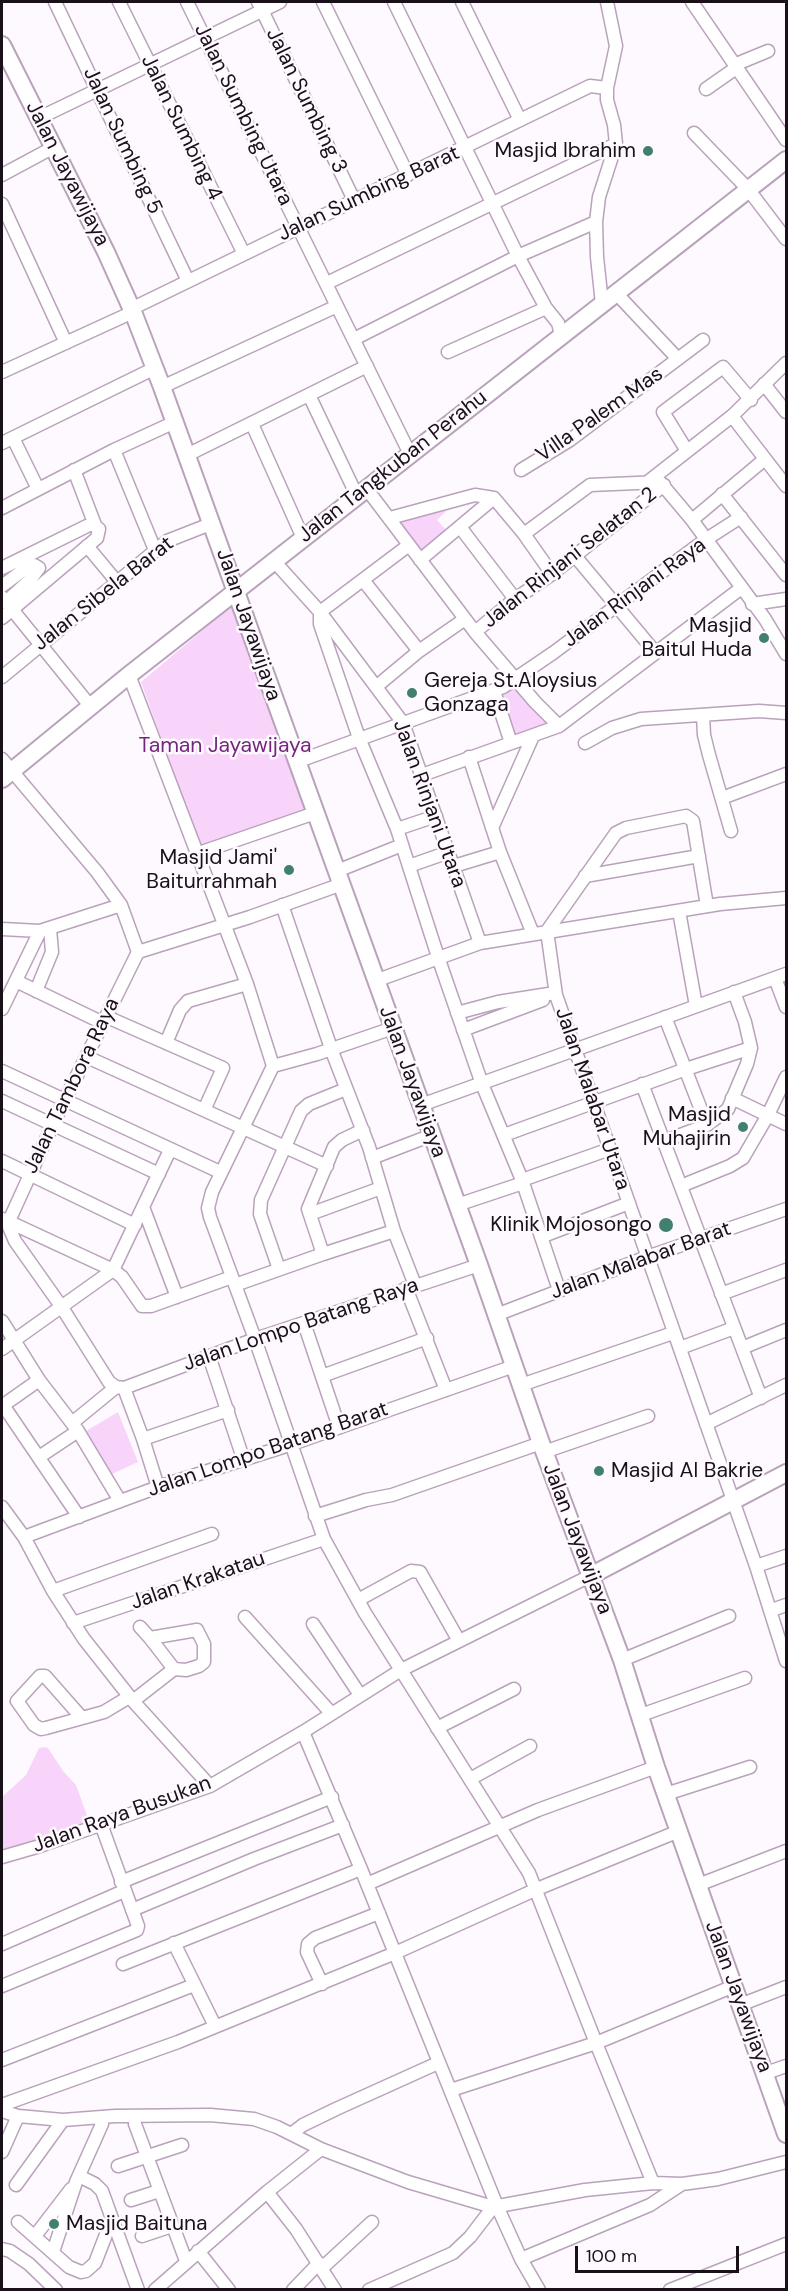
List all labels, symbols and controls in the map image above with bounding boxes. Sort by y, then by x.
street label: Jalan Sumbing Utara [188,20,298,210]
street label: Jalan Sumbing 3 [260,24,352,178]
street label: Jalan Sumbing 4 [135,51,227,205]
street label: Jalan Sumbing 5 [77,64,167,218]
street label: Jalan Jayawijaya [20,97,114,251]
place label: Masjid Ibrahim [494,138,636,164]
street label: Jalan Sumbing Barat [274,141,464,247]
marker: Masjid Ibrahim [641,144,655,158]
street label: Villa Palem Mas [532,362,668,468]
street label: Jalan Tangkuban Perahu [294,385,492,549]
street label: Jalan Rinjani Selatan 2 [478,482,662,634]
street label: Jalan Sibela Barat [29,531,179,657]
street label: Jalan Rinjani Raya [559,533,711,653]
street label: Jalan Jayawijaya [210,546,286,704]
place label: Masjid Baitul Huda [641,613,752,663]
marker: Masjid Baitul Huda [757,631,771,645]
place label: Gereja St.Aloysius Gonzaga [424,668,597,718]
marker: Gereja St.Aloysius Gonzaga [405,686,419,700]
street label: Jalan Rinjani Utara [387,716,471,892]
park label: Taman Jayawijaya [138,733,312,759]
place label: Masjid Jami' Baiturrahmah [146,845,277,895]
marker: Masjid Jami' Baiturrahmah [282,863,296,877]
street label: Jalan Tambora Raya [19,994,125,1178]
street label: Jalan Jayawijaya [373,1003,451,1161]
street label: Jalan Malabar Utara [549,1004,635,1194]
place label: Masjid Muhajirin [643,1102,731,1152]
marker: Masjid Muhajirin [736,1120,750,1134]
place label: Klinik Mojosongo [490,1212,652,1238]
marker: Klinik Mojosongo [657,1216,675,1234]
street label: Jalan Malabar Barat [547,1217,735,1305]
street label: Jalan Lompo Batang Raya [180,1273,422,1377]
street label: Jalan Lompo Batang Barat [144,1397,392,1503]
place label: Masjid Al Bakrie [611,1458,763,1484]
street label: Jalan Jayawijaya [537,1460,617,1618]
marker: Masjid Al Bakrie [592,1464,606,1478]
street label: Jalan Krakatau [127,1546,269,1616]
street label: Jalan Raya Busukan [29,1771,215,1859]
street label: Jalan Jayawijaya [699,1918,777,2076]
place label: Masjid Baituna [66,2211,207,2237]
marker: Masjid Baituna [47,2217,61,2231]
scale bar [578,2234,742,2272]
text: 100 m [586,2244,637,2268]

